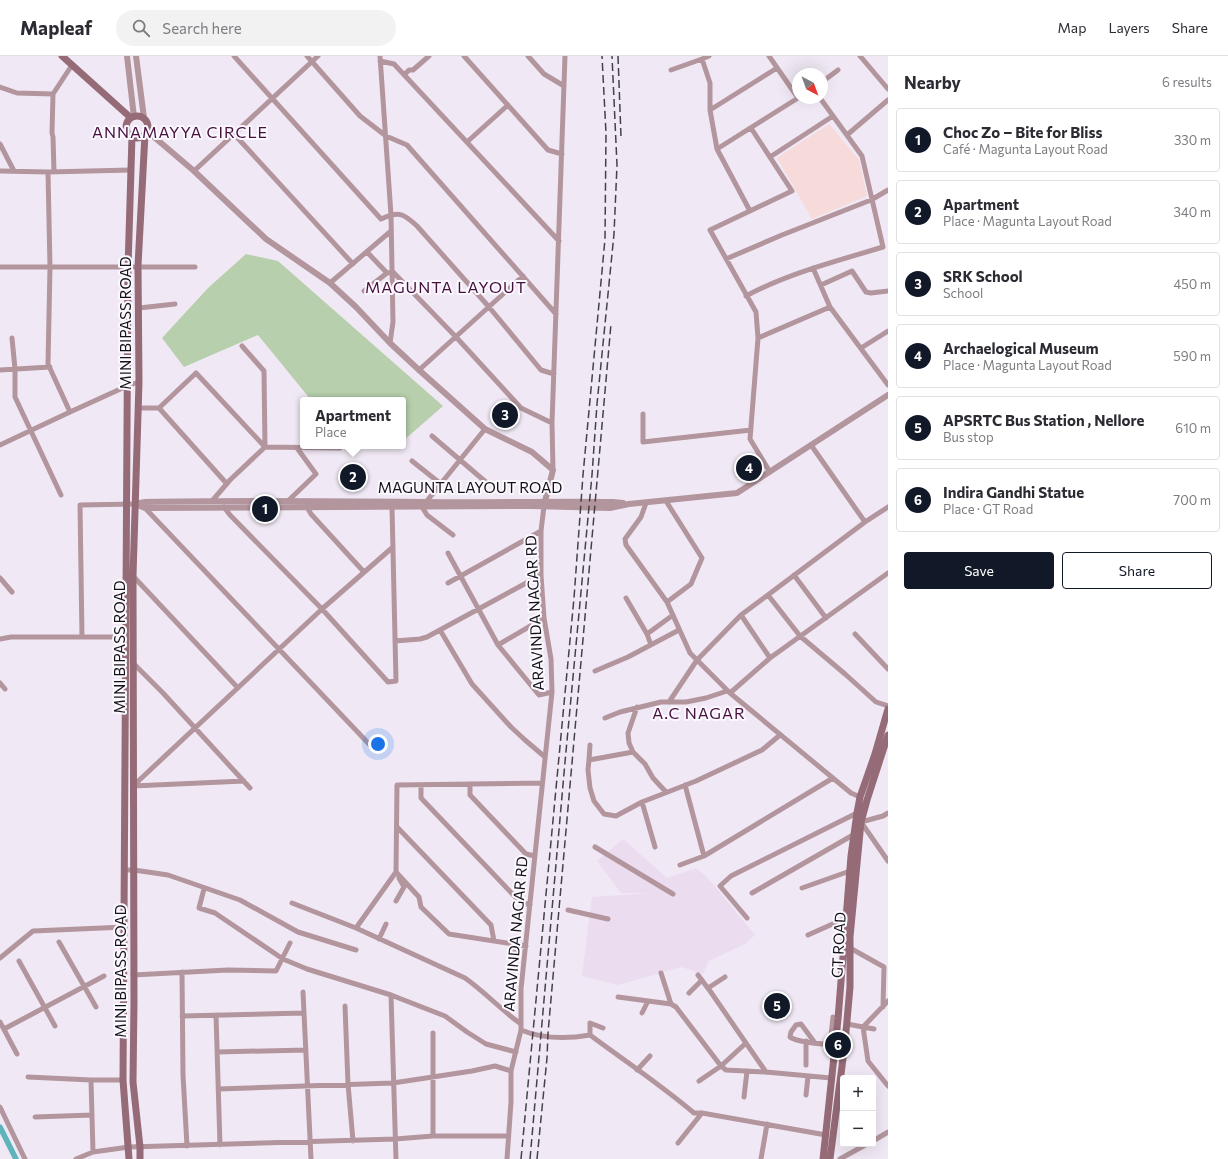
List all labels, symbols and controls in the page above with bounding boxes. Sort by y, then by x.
search box [116,10,396,46]
text: Mapleaf [20,16,92,39]
icon: search [130,17,152,39]
text: Search here [162,19,242,37]
text: Map [1058,19,1086,36]
text: Layers [1108,19,1150,36]
text: Share [1172,19,1208,36]
north arrow [792,68,828,104]
text: Nearby [904,72,961,93]
text: 6 results [1162,74,1212,90]
district label: ANNAMAYYA CIRCLE [92,122,268,141]
text: Choc Zo – Bite for Bliss [943,123,1102,141]
text: 1 [915,132,921,148]
text: 330 m [1174,132,1211,148]
text: Café · Magunta Layout Road [943,141,1108,157]
text: Apartment [943,195,1019,213]
text: 2 [914,204,922,220]
text: 340 m [1173,204,1211,220]
text: Place · Magunta Layout Road [943,213,1112,229]
street label: MINI BIPASS ROAD [116,256,134,390]
text: SRK School [943,267,1023,285]
text: 3 [914,276,922,292]
text: 450 m [1173,276,1211,292]
district label: MAGUNTA LAYOUT [365,277,527,296]
text: School [943,285,983,301]
text: Archaelogical Museum [943,339,1099,357]
text: 4 [914,348,922,364]
text: 590 m [1173,348,1211,364]
text: Place · Magunta Layout Road [943,357,1112,373]
popup [300,397,406,449]
pin: 3 [492,400,518,430]
text: Apartment [315,406,391,424]
text: APSRTC Bus Station , Nellore [943,411,1144,429]
text: 5 [914,420,922,436]
text: 610 m [1175,420,1211,436]
text: Place [315,424,347,440]
text: Bus stop [943,429,994,445]
pin: 4 [736,453,762,483]
pin: 2 [340,462,366,492]
street label: MAGUNTA LAYOUT ROAD [378,478,562,496]
text: Indira Gandhi Statue [943,483,1084,501]
text: 6 [914,492,922,508]
text: 700 m [1173,492,1211,508]
pin: 1 [252,494,278,524]
text: Place · GT Road [943,501,1033,517]
street label: ARAVINDA NAGAR RD [521,535,547,691]
button: Save [904,552,1054,589]
button: Share [1062,552,1212,589]
street label: MINI BIPASS ROAD [110,580,128,714]
district label: A.C NAGAR [652,703,746,722]
your location [368,734,388,754]
street label: ARAVINDA NAGAR RD [499,855,531,1012]
street label: MINI BIPASS ROAD [111,904,129,1038]
street label: GT ROAD [827,911,849,979]
pin: 5 [764,991,790,1021]
pin: 6 [825,1030,851,1060]
map controls [840,1075,876,1147]
button: + [840,1075,876,1111]
button: − [840,1111,876,1147]

